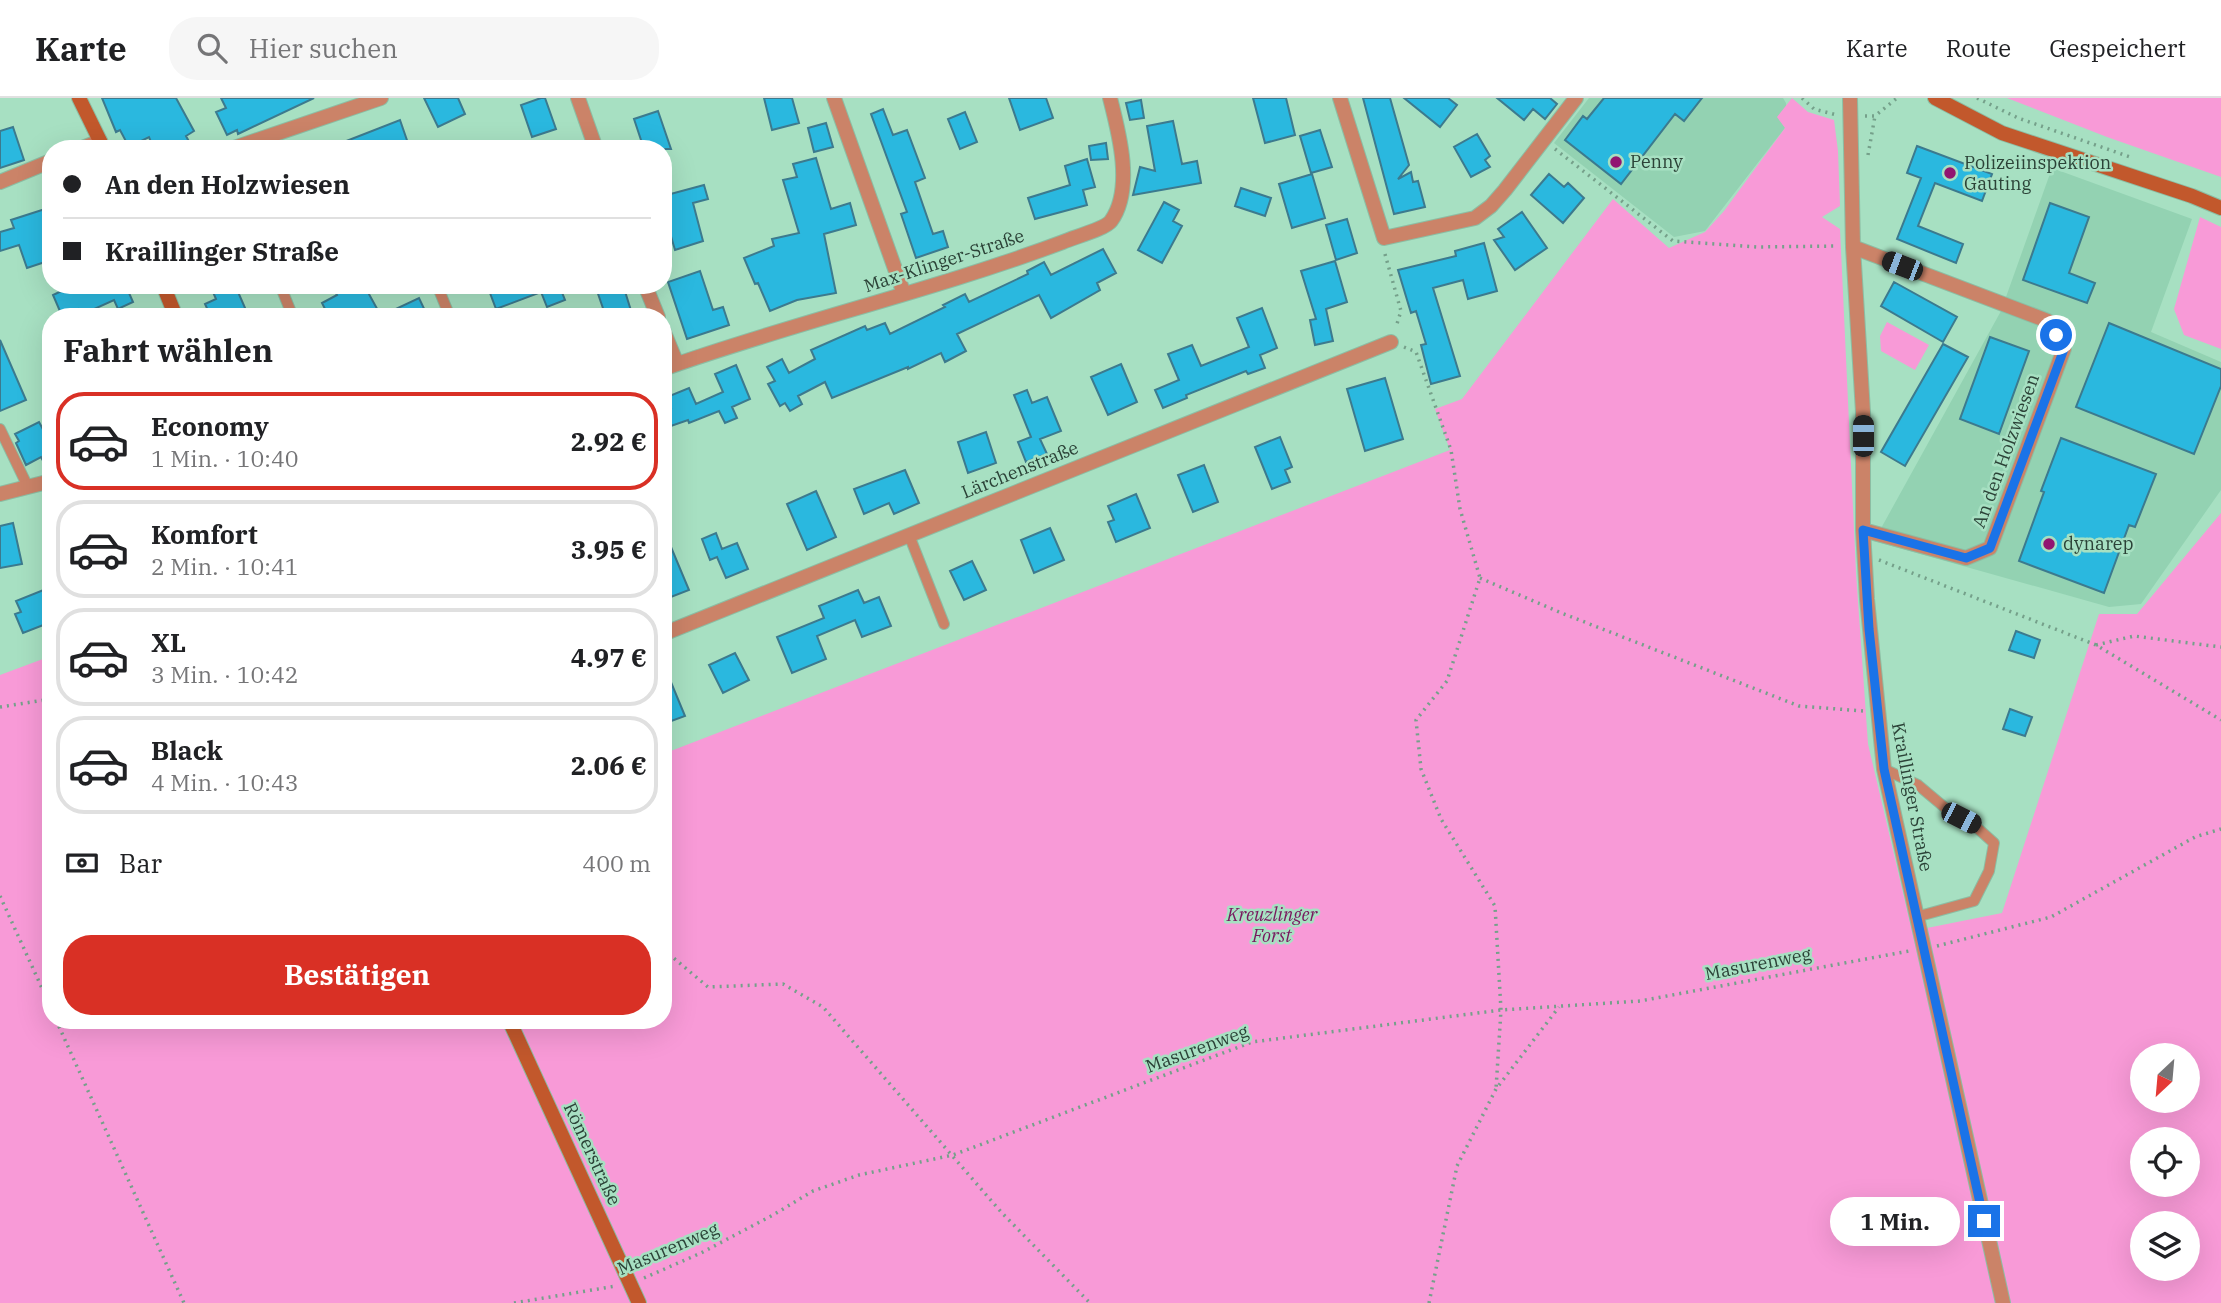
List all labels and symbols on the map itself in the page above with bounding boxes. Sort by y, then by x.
place label: Penny [1630,150,1683,173]
place label: Polizeiinspektion Gauting [1964,151,2111,195]
marker: Penny [1608,154,1624,170]
marker: Polizeiinspektion Gauting [1942,165,1958,181]
street label: Max-Klinger-Straße [861,224,1027,297]
car [1879,249,1926,283]
route start [2040,319,2072,351]
street label: An den Holzwiesen [1967,371,2044,531]
car [1853,415,1874,457]
street label: Lärchenstraße [958,436,1082,503]
place label: dynarep [2063,532,2134,555]
marker: dynarep [2041,536,2057,552]
street label: Kraillinger Straße [1887,720,1938,873]
car [1938,799,1985,837]
park label: Kreuzlinger Forst [1226,903,1318,947]
street label: Masurenweg [1703,942,1813,985]
street label: Masurenweg [1142,1019,1252,1078]
north arrow [2130,1043,2200,1113]
street label: Römerstraße [559,1099,626,1209]
callout: 1 Min. [1830,1196,1960,1246]
route end [1968,1205,2000,1237]
street label: Masurenweg [614,1217,722,1280]

